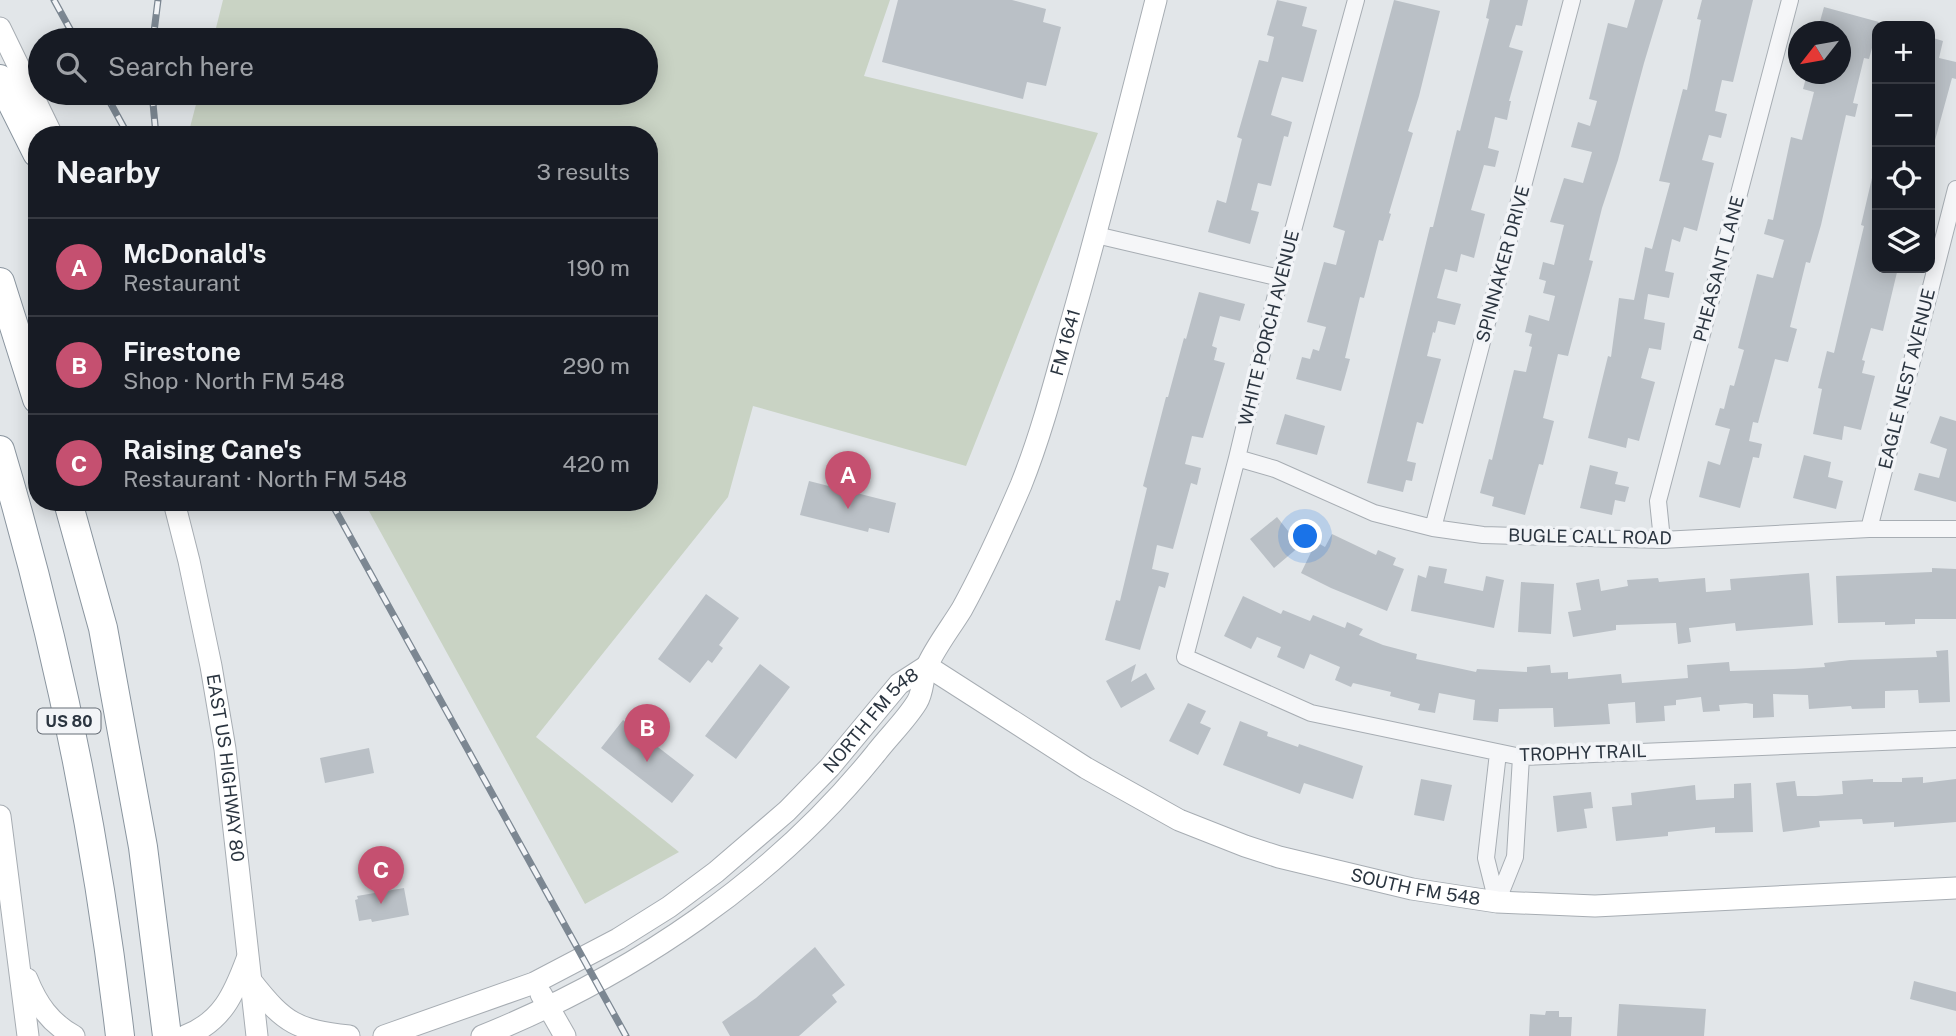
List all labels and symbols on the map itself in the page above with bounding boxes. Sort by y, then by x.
north arrow [1788,21,1851,84]
street label: SPINNAKER DRIVE [1471,183,1534,345]
street label: PHEASANT LANE [1689,194,1748,344]
street label: WHITE PORCH AVENUE [1234,228,1303,428]
street label: EAGLE NEST AVENUE [1874,286,1939,471]
street label: FM 1641 [1046,307,1084,378]
pin: A [825,451,871,509]
your location [1288,519,1322,553]
street label: BUGLE CALL ROAD [1508,525,1672,548]
street label: NORTH FM 548 [819,663,922,777]
street label: EAST US HIGHWAY 80 [202,672,249,863]
pin: B [624,704,670,762]
road number: US 80 [38,708,100,734]
street label: TROPHY TRAIL [1519,740,1647,765]
pin: C [358,846,404,904]
street label: SOUTH FM 548 [1349,864,1482,909]

